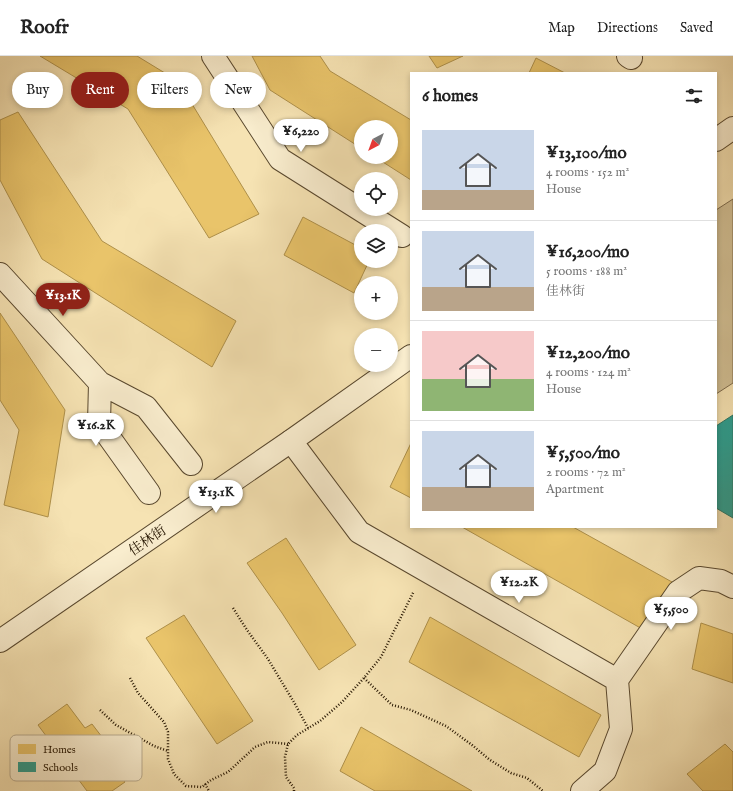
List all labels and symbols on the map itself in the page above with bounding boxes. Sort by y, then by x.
pin: ¥6,220 [268,119,334,153]
north arrow [354,120,398,164]
pin: ¥13.1K [30,283,96,317]
pin: ¥16.2K [63,413,129,447]
pin: ¥13.1K [183,480,249,514]
street label: 佳林街 [125,522,170,560]
pin: ¥12.2K [486,570,552,604]
pin: ¥5,500 [638,597,704,631]
legend [10,735,142,781]
text: Homes [43,743,76,757]
text: Schools [43,761,78,775]

